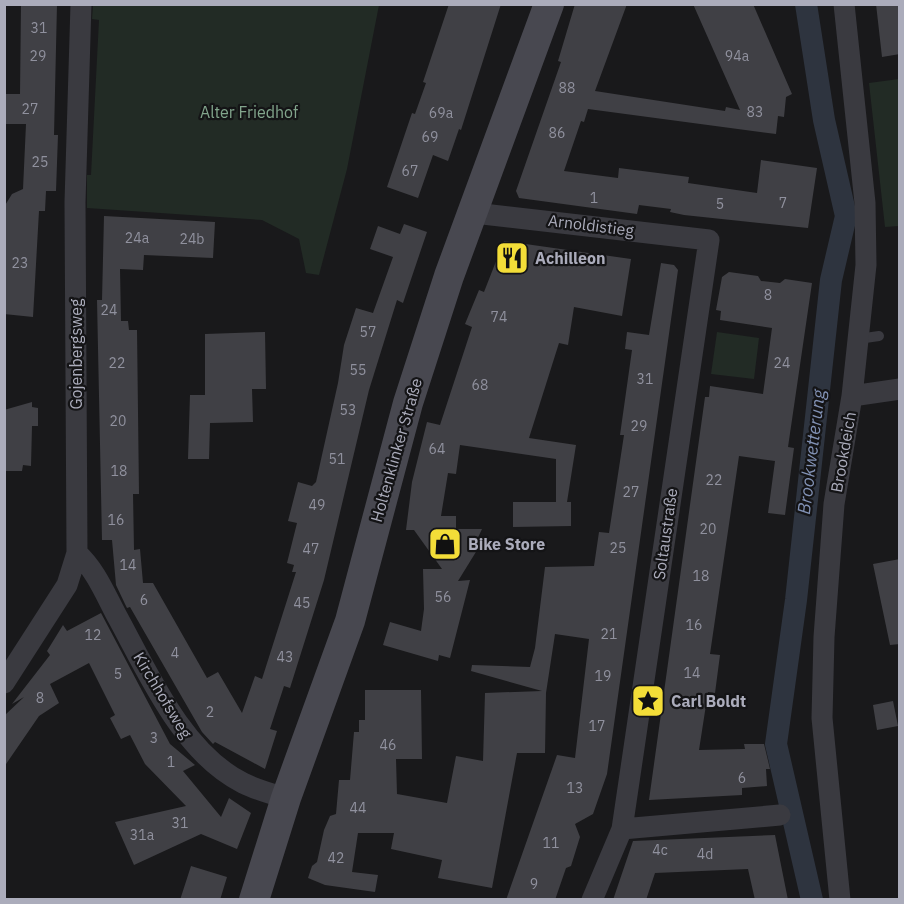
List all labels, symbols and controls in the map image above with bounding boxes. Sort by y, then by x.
house number: 31 [31,19,47,37]
house number: 29 [30,47,46,65]
house number: 94a [725,47,750,65]
house number: 88 [559,79,575,97]
house number: 27 [22,100,38,118]
park label: Alter Friedhof [200,102,298,122]
house number: 83 [747,103,763,121]
house number: 69a [429,104,454,122]
house number: 86 [549,124,565,142]
house number: 69 [422,128,438,146]
house number: 25 [32,153,48,171]
house number: 67 [402,162,418,180]
house number: 1 [590,189,598,207]
house number: 7 [779,194,787,212]
house number: 5 [716,195,724,213]
street label: Arnoldistieg [547,210,636,240]
house number: 24a [125,229,150,247]
house number: 24b [180,230,204,248]
restaurant icon: Achilleon [494,240,530,276]
place label: Achilleon [535,248,605,268]
house number: 23 [12,254,28,272]
house number: 8 [764,286,772,304]
street label: Gojenbergsweg [66,298,86,410]
house number: 24 [101,301,117,319]
house number: 74 [491,308,507,326]
house number: 57 [360,323,376,341]
house number: 22 [109,354,125,372]
house number: 24 [774,354,790,372]
house number: 55 [350,361,366,379]
house number: 31 [637,370,653,388]
street label: Holtenklinker Straße [366,376,426,524]
house number: 68 [472,376,488,394]
water label: Brookwetterung [792,387,830,516]
house number: 53 [340,401,356,419]
street label: Brookdeich [826,410,860,494]
house number: 20 [110,412,126,430]
house number: 29 [631,417,647,435]
house number: 64 [429,440,445,458]
house number: 51 [329,450,345,468]
house number: 18 [111,462,127,480]
house number: 22 [706,471,722,489]
house number: 27 [623,483,639,501]
street label: Soltaustraße [649,487,681,581]
house number: 49 [309,496,325,514]
house number: 16 [108,511,124,529]
house number: 20 [700,520,716,538]
shop icon: Bike Store [427,526,463,562]
place label: Bike Store [468,534,545,554]
house number: 25 [610,539,626,557]
house number: 47 [303,540,319,558]
house number: 14 [120,556,136,574]
house number: 18 [693,567,709,585]
house number: 56 [435,588,451,606]
house number: 6 [140,591,148,609]
house number: 45 [294,594,310,612]
house number: 16 [686,616,702,634]
house number: 21 [601,625,617,643]
house number: 12 [85,626,101,644]
house number: 4 [171,644,179,662]
street label: Kirchhofsweg [129,648,197,742]
house number: 43 [277,648,293,666]
house number: 14 [684,664,700,682]
house number: 5 [114,665,122,683]
house number: 19 [595,667,611,685]
place icon: Carl Boldt [630,683,666,719]
house number: 8 [36,689,44,707]
place label: Carl Boldt [671,691,746,711]
house number: 2 [206,703,214,721]
house number: 17 [589,717,605,735]
house number: 3 [150,729,158,747]
house number: 46 [380,736,396,754]
house number: 1 [167,753,175,771]
house number: 6 [738,769,746,787]
house number: 13 [567,779,583,797]
house number: 44 [350,799,366,817]
house number: 31 [172,814,188,832]
house number: 31a [130,826,155,844]
house number: 11 [543,834,559,852]
house number: 4c [652,841,668,859]
house number: 4d [697,845,713,863]
house number: 42 [328,849,344,867]
house number: 9 [530,875,538,893]

